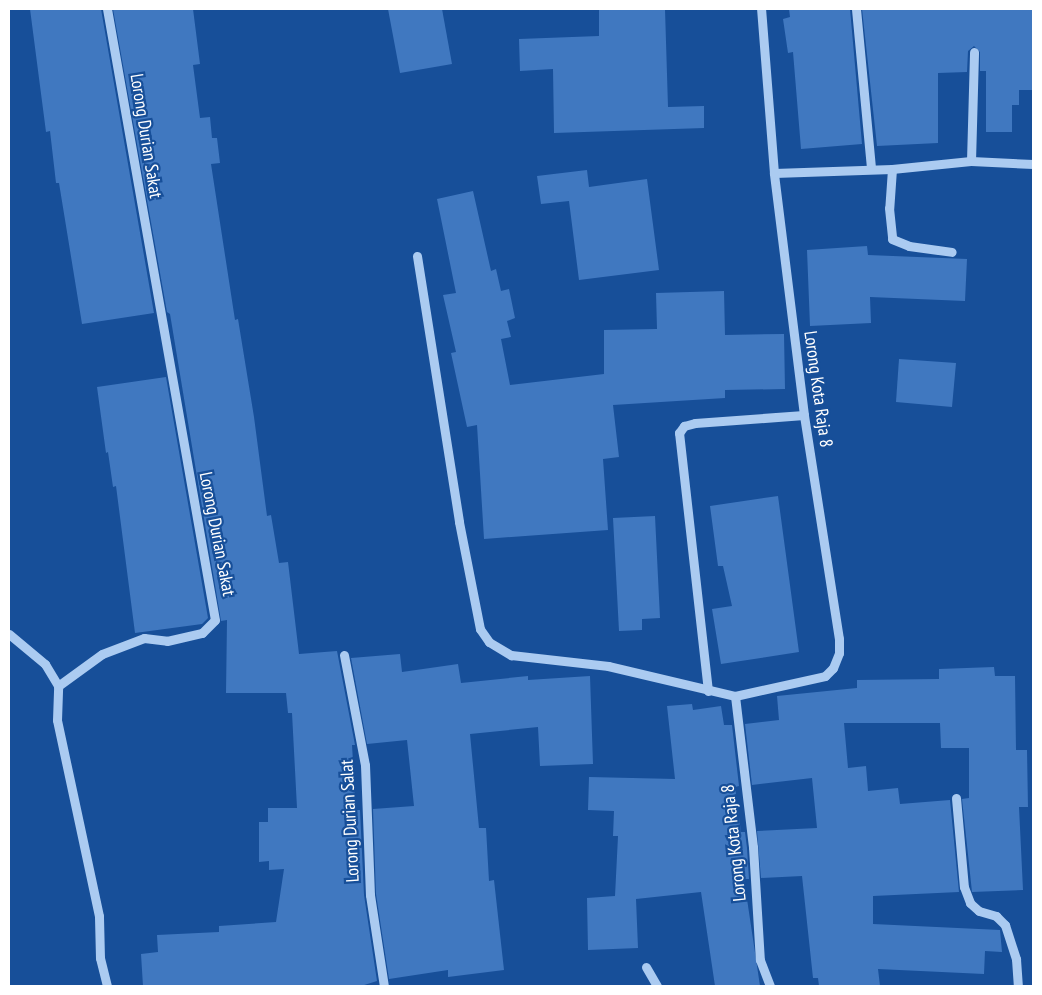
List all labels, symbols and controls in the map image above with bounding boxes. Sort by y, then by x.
street label: Lorong Durian Sakat [126,72,166,200]
street label: Lorong Kota Raja 8 [799,329,837,449]
street label: Lorong Durian Sakat [194,470,240,598]
street label: Lorong Durian Salat [336,759,364,883]
street label: Lorong Kota Raja 8 [717,783,751,903]

